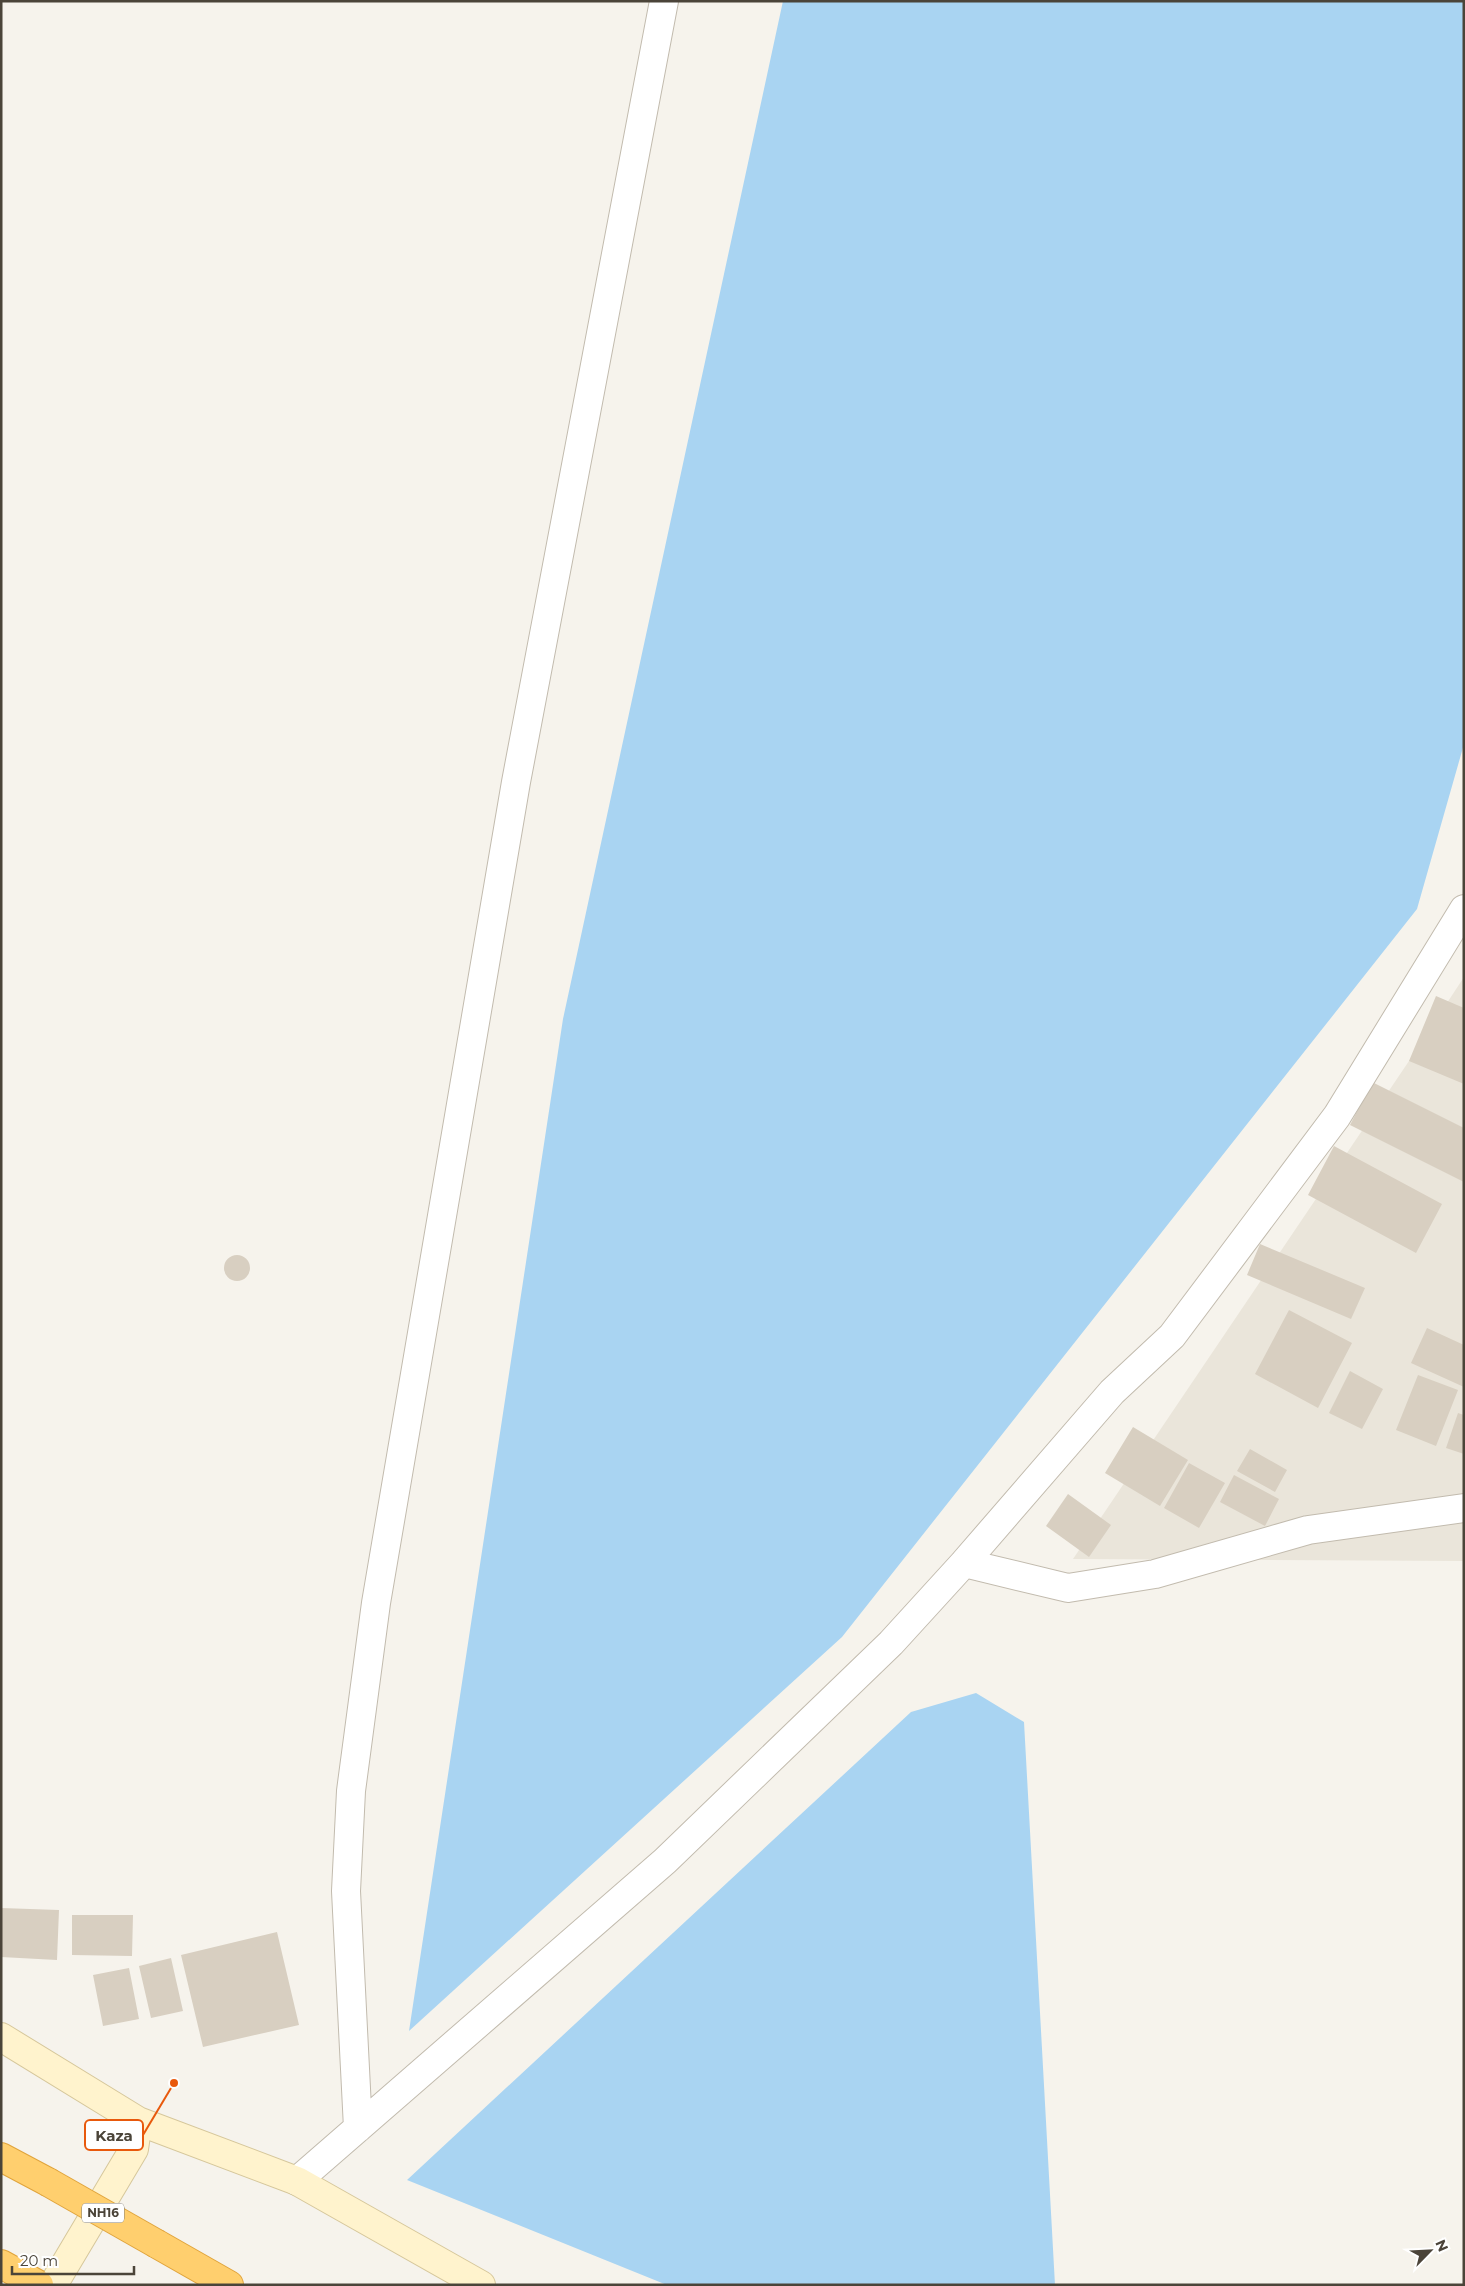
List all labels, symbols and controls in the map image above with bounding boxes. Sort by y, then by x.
callout: Kaza [85,2120,143,2150]
text: Kaza [95,2126,133,2145]
road number: NH16 [82,2204,124,2222]
north arrow [1405,2226,1455,2276]
text: N [1431,2237,1452,2255]
scale bar [12,2244,135,2276]
text: 20 m [20,2251,58,2270]

